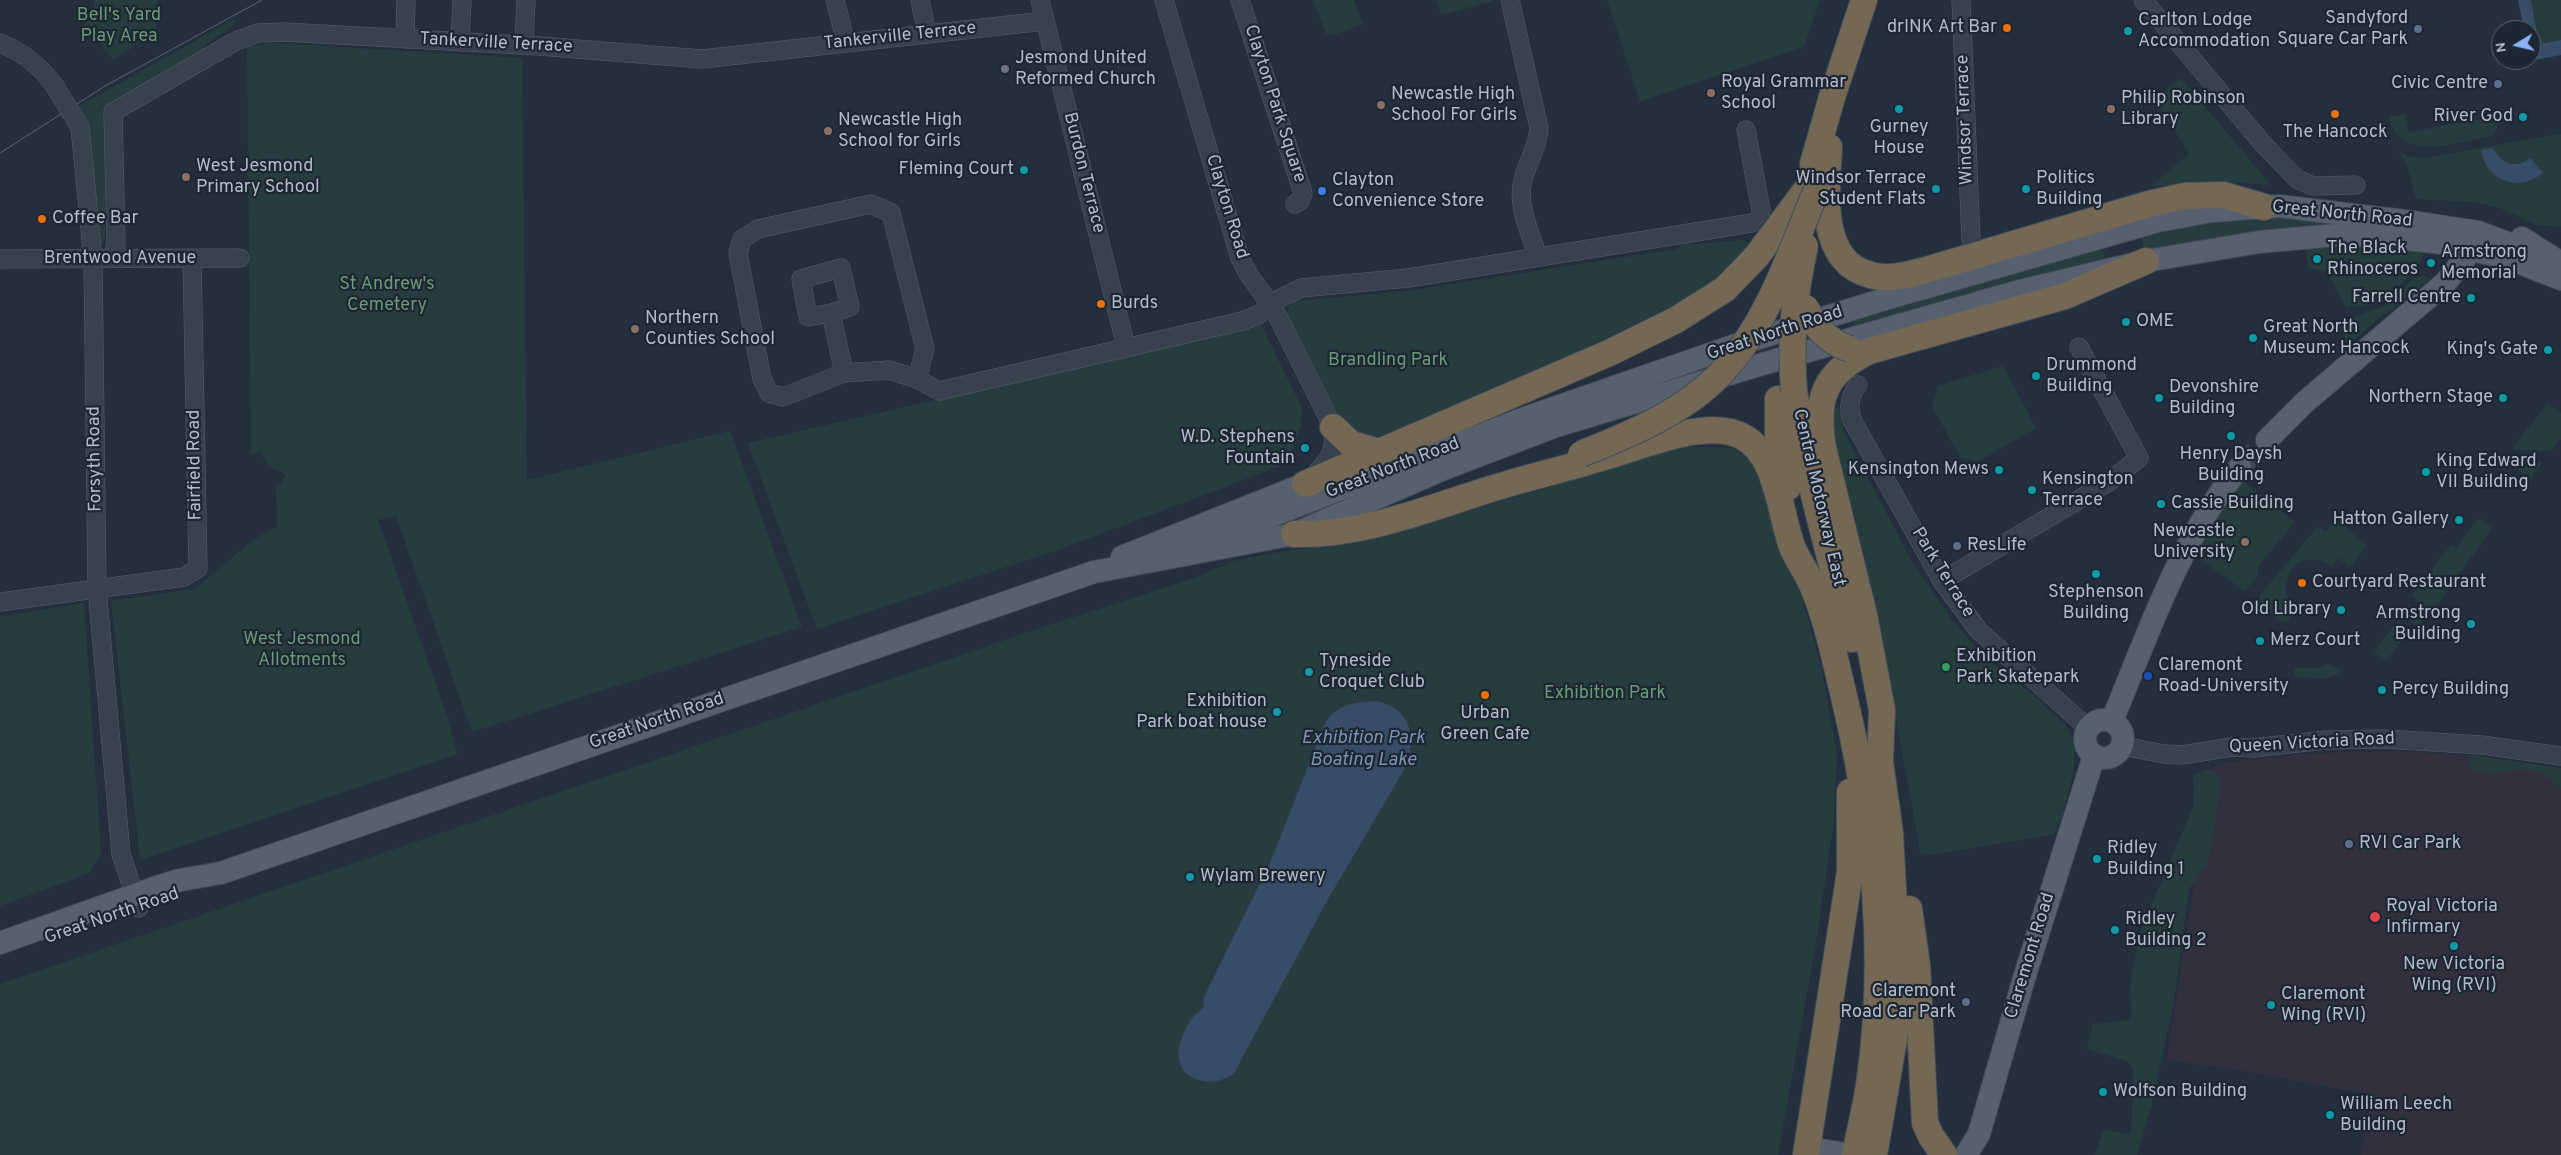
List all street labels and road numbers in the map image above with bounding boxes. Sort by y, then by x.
street label: Tankerville Terrace [823,18,977,56]
street label: Clayton Park Square [1238,22,1310,186]
street label: Tankerville Terrace [419,29,573,59]
street label: Windsor Terrace [1953,54,1979,186]
street label: Burdon Terrace [1058,110,1108,236]
street label: Clayton Road [1200,152,1252,262]
street label: Great North Road [2271,197,2413,233]
street label: Brentwood Avenue [44,248,196,270]
street label: Great North Road [1704,302,1846,366]
street label: Forsyth Road [84,406,108,512]
street label: Central Motorway East [1787,407,1849,589]
street label: Fairfield Road [184,409,208,521]
street label: Great North Road [1323,434,1463,504]
street label: Park Terrace [1906,524,1978,622]
street label: Great North Road [587,689,727,755]
street label: Queen Victoria Road [2229,729,2395,759]
street label: Great North Road [42,884,182,950]
street label: Claremont Road [2002,890,2060,1022]

